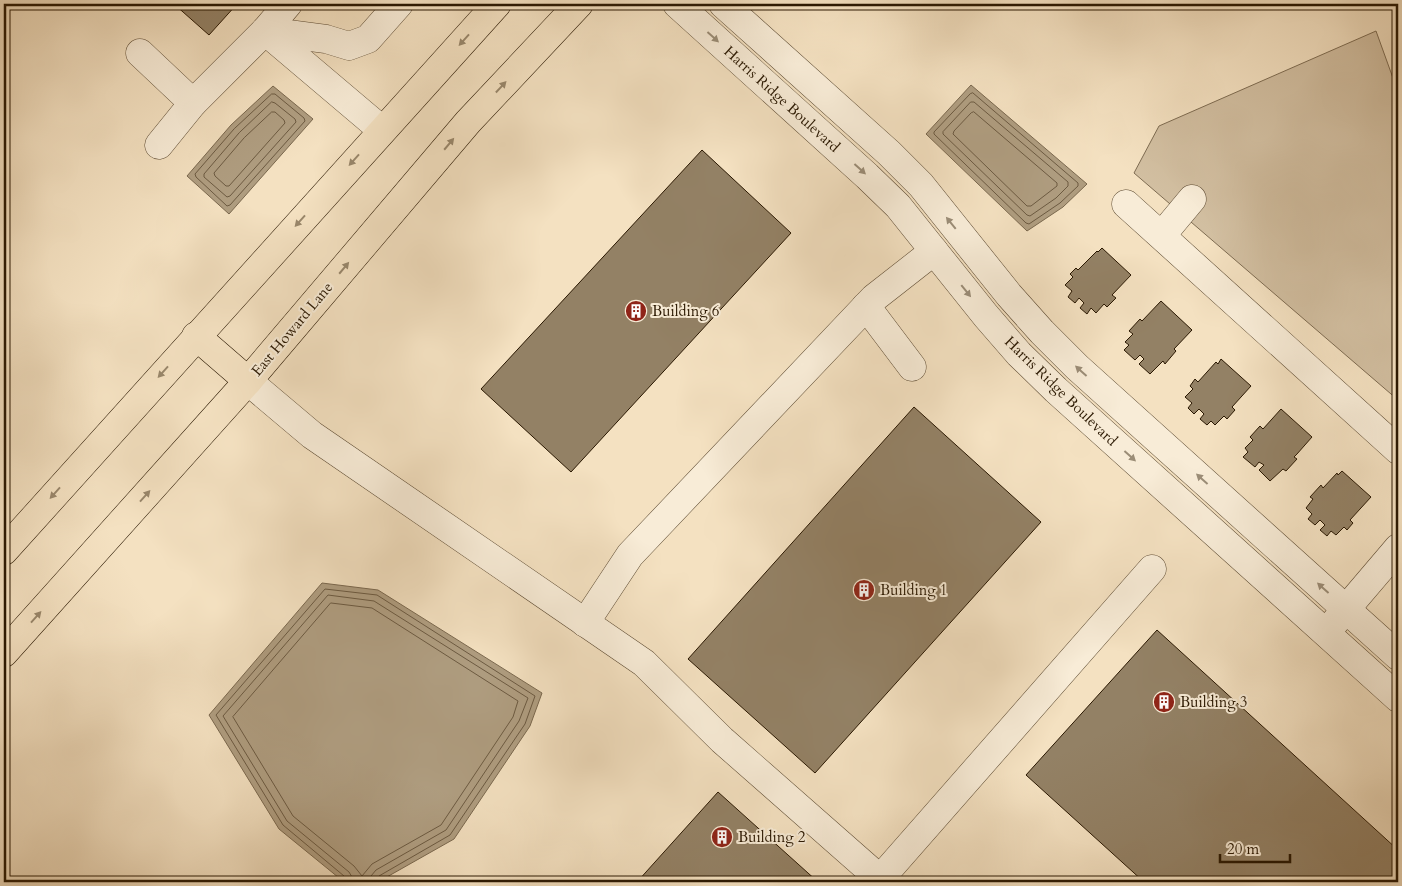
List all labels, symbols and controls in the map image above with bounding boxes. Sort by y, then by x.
one-way arrow [707,31,720,42]
one-way arrow [458,33,470,45]
street label: Harris Ridge Boulevard [720,41,844,157]
one-way arrow [495,81,507,93]
one-way arrow [443,139,455,151]
one-way arrow [349,153,360,166]
one-way arrow [853,163,865,175]
one-way arrow [294,214,305,227]
one-way arrow [946,217,957,230]
one-way arrow [338,262,349,275]
street label: East Howard Lane [247,278,337,380]
one-way arrow [961,284,972,297]
building icon: Building 6 [624,299,648,323]
place label: Building 6 [652,301,720,321]
street label: Harris Ridge Boulevard [1000,332,1122,450]
one-way arrow [1076,365,1088,377]
one-way arrow [158,366,169,379]
one-way arrow [1123,450,1135,462]
one-way arrow [1196,474,1209,485]
one-way arrow [49,487,61,499]
one-way arrow [139,491,151,503]
building icon: Building 1 [852,578,876,602]
place label: Building 1 [880,580,947,600]
one-way arrow [1318,582,1330,594]
one-way arrow [30,612,42,624]
building icon: Building 3 [1152,690,1176,714]
place label: Building 3 [1180,692,1247,712]
building icon: Building 2 [710,825,734,849]
place label: Building 2 [738,827,806,847]
scale bar [1220,831,1290,863]
text: 20 m [1227,839,1259,859]

